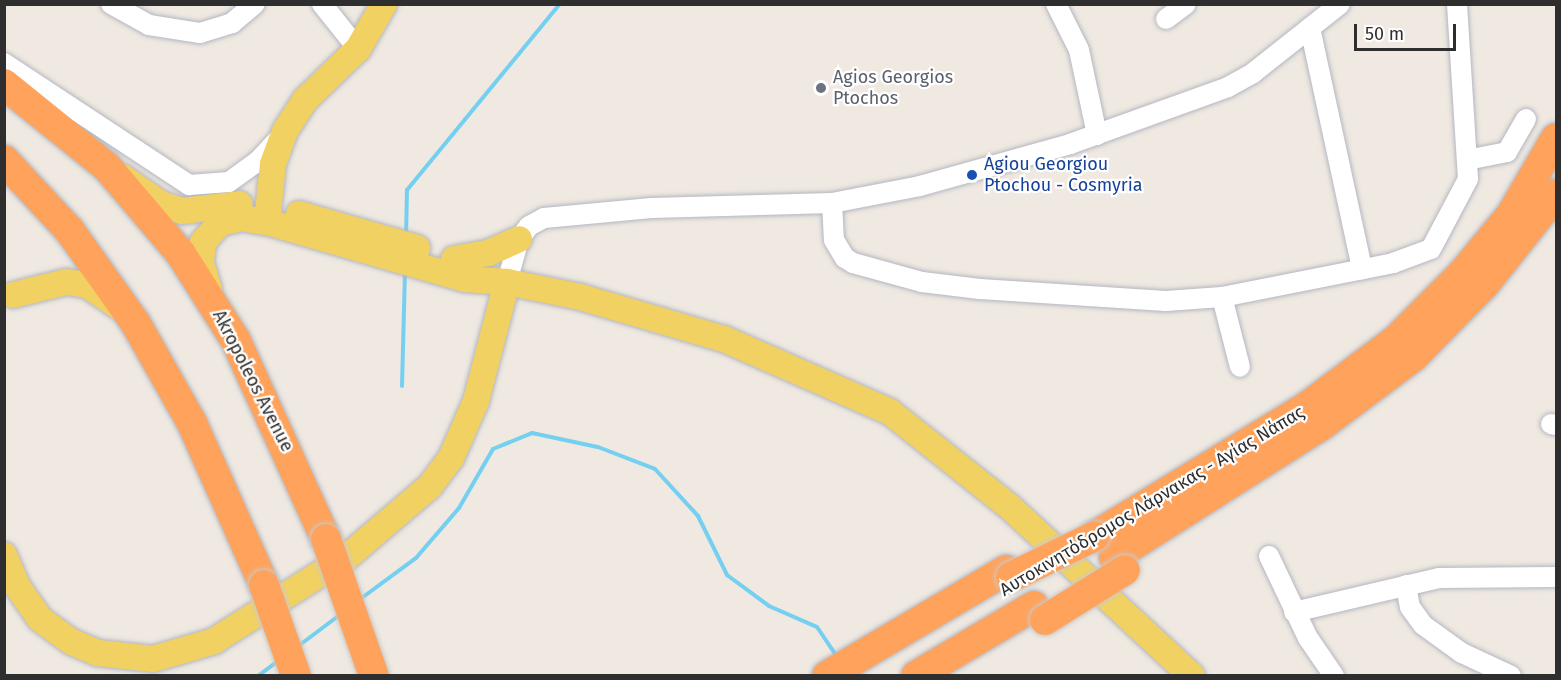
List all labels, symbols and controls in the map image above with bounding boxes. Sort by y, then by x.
scale bar [1357,12,1459,50]
text: 50 m [1365,23,1404,45]
place label: Agios Georgios Ptochos [833,67,953,110]
marker: Agios Georgios Ptochos [814,81,828,95]
place label: Agiou Georgiou Ptochou - Cosmyria [984,154,1143,196]
marker: Agiou Georgiou Ptochou - Cosmyria [965,168,979,182]
street label: Akropoleos Avenue [208,307,298,455]
street label: Αυτοκινητόδρομος Λάρνακας - Αγίας Νάπας [996,401,1308,601]

